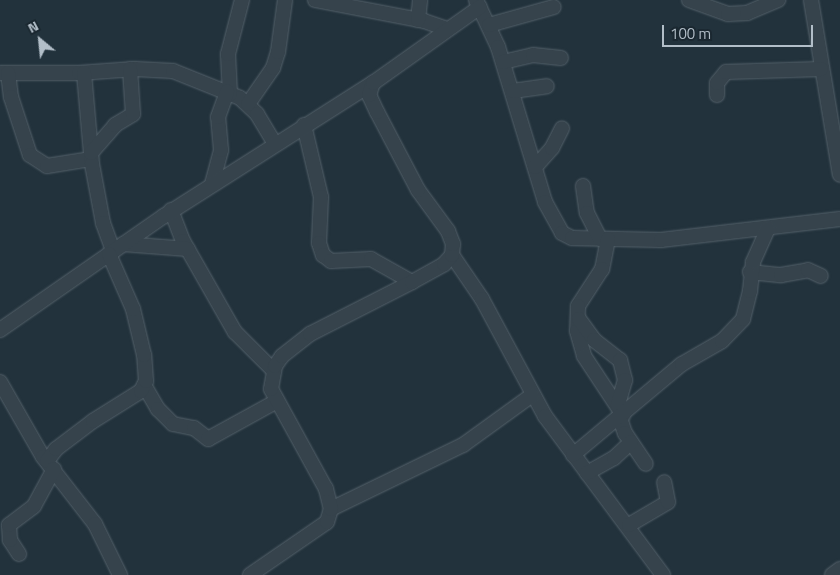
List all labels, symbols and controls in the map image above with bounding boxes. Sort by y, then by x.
north arrow [15,15,65,65]
text: N [24,15,42,38]
scale bar [665,15,816,47]
text: 100 m [670,22,711,45]

